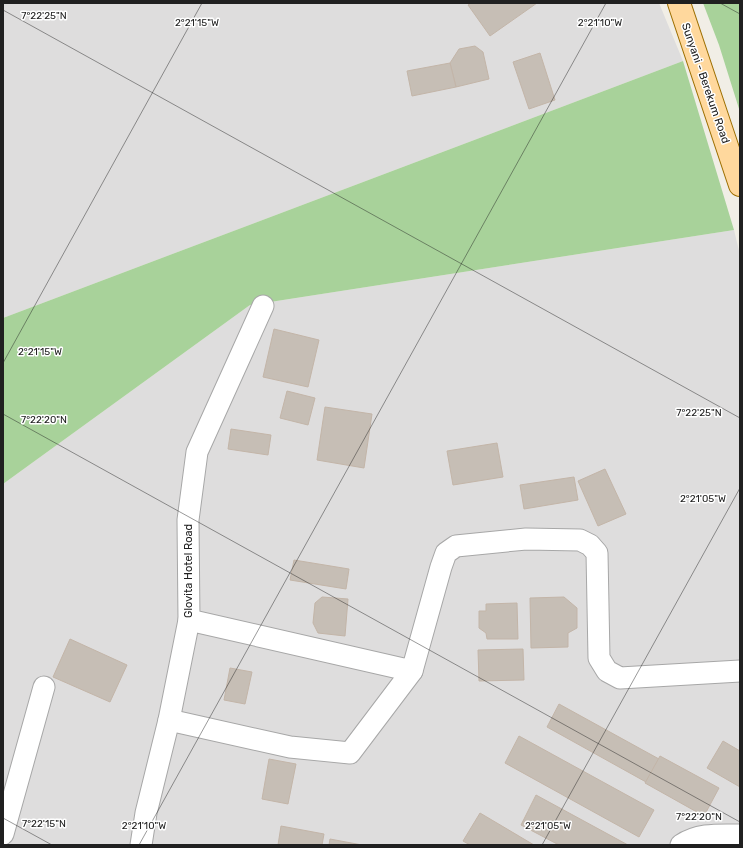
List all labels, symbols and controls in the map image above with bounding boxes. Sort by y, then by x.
text: 7°22'25"N [21,10,67,22]
text: 2°21'15"W [175,17,219,29]
text: 2°21'10"W [578,17,622,29]
street label: Sunyani - Berekum Road [679,21,732,145]
text: 2°21'15"W [18,346,62,358]
text: 7°22'25"N [676,407,722,419]
text: 7°22'20"N [21,414,67,426]
text: 2°21'05"W [680,493,726,505]
street label: Glovita Hotel Road [182,524,195,618]
text: 7°22'20"N [676,811,722,823]
text: 7°22'15"N [22,818,66,830]
text: 2°21'10"W [122,820,166,832]
text: 2°21'05"W [525,820,571,832]

